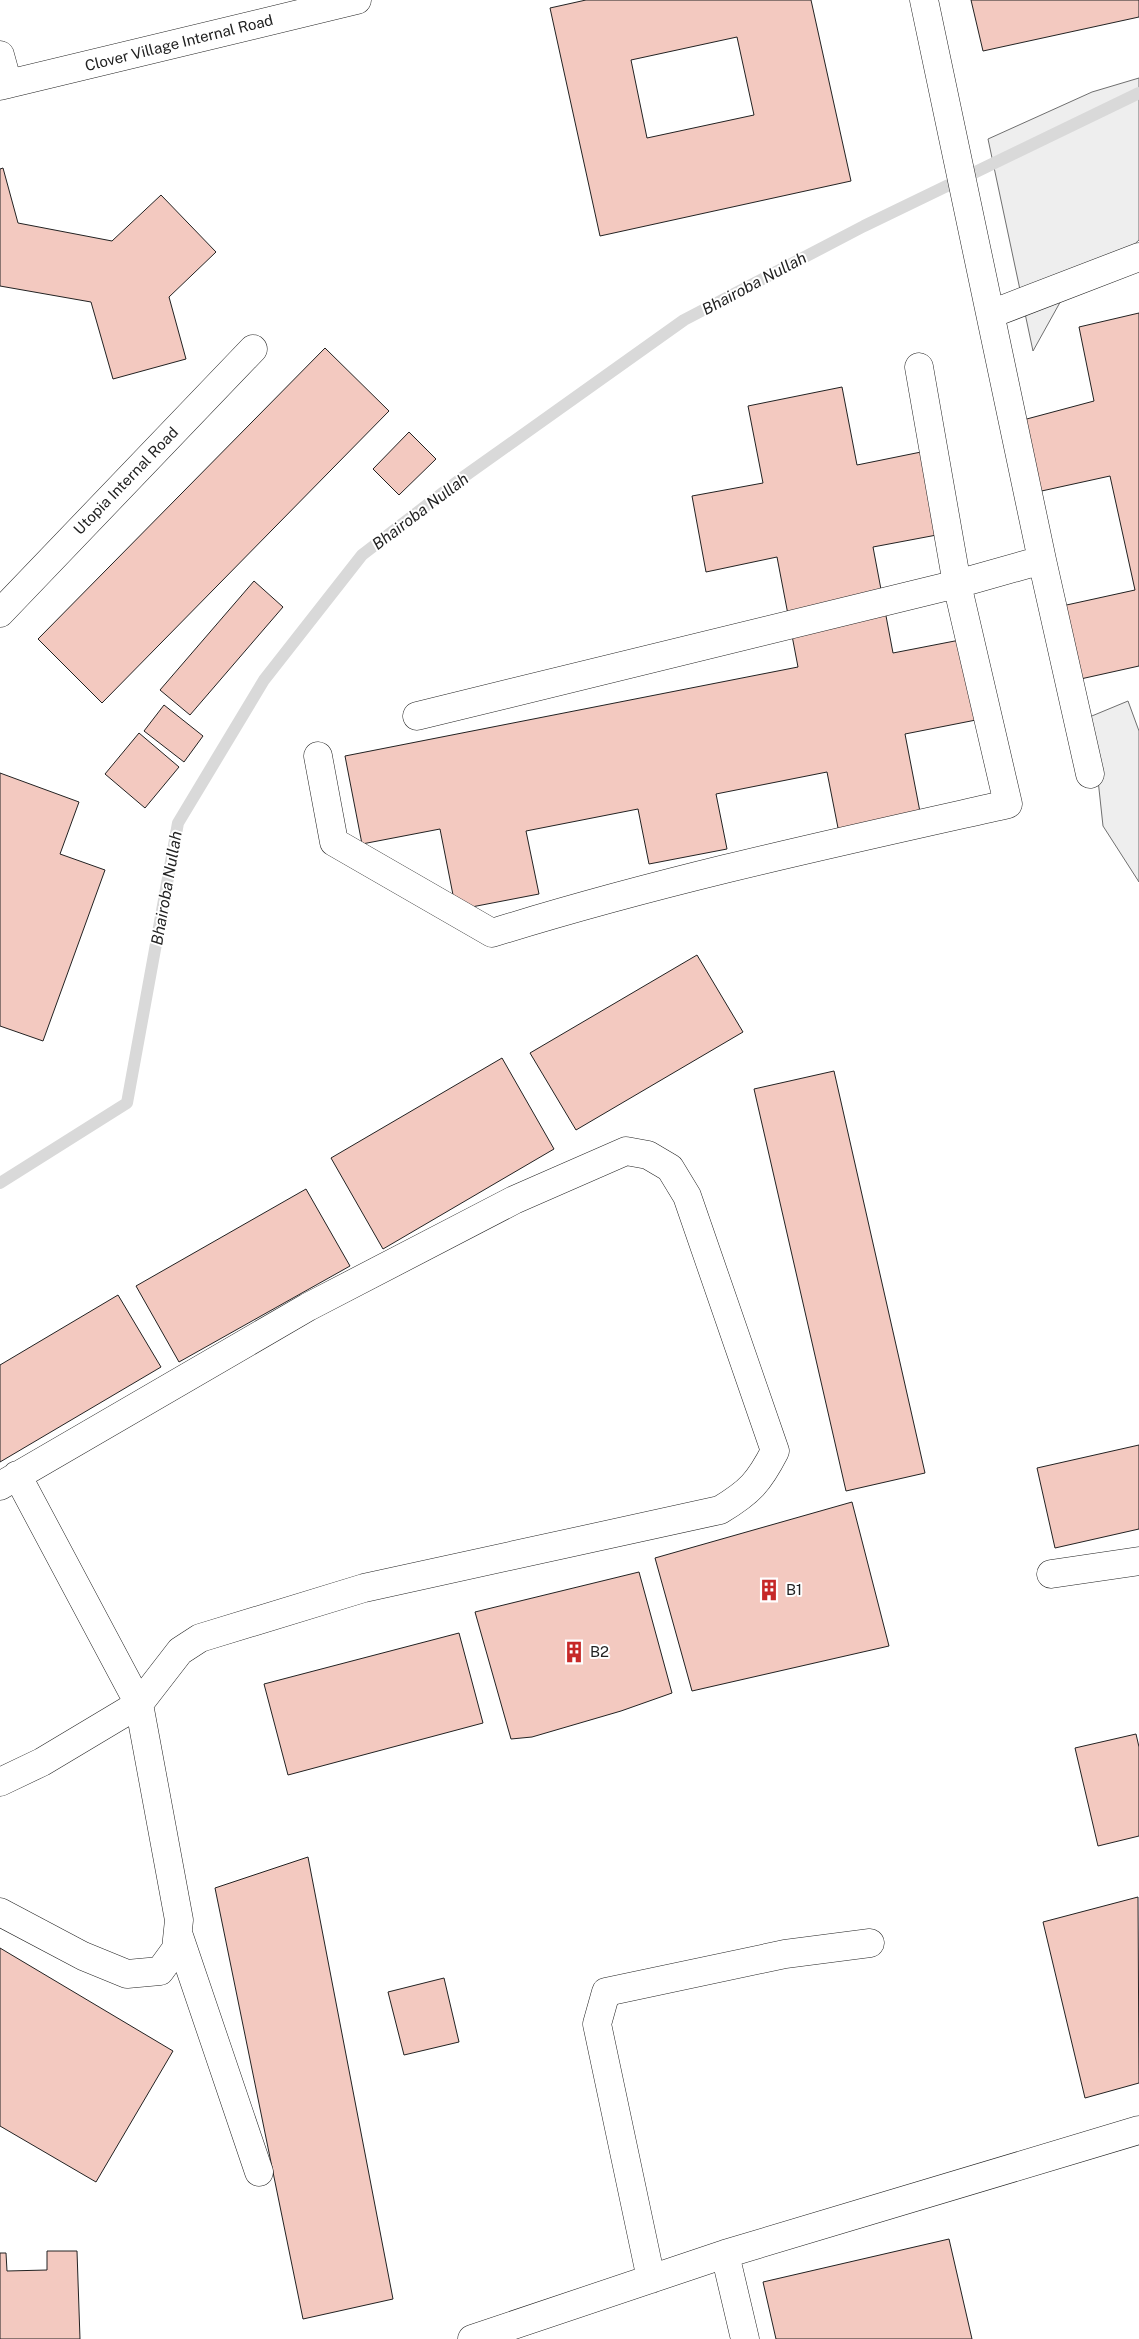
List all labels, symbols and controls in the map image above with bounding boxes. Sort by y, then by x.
street label: Clover Village Internal Road [83,11,275,74]
water label: Bhairoba Nullah [699,248,810,319]
street label: Utopia Internal Road [70,423,181,538]
water label: Bhairoba Nullah [368,469,472,554]
water label: Bhairoba Nullah [147,830,186,947]
building icon: B1 [756,1577,782,1603]
place label: B1 [786,1581,802,1598]
building icon: B2 [561,1639,587,1665]
place label: B2 [590,1643,609,1660]

